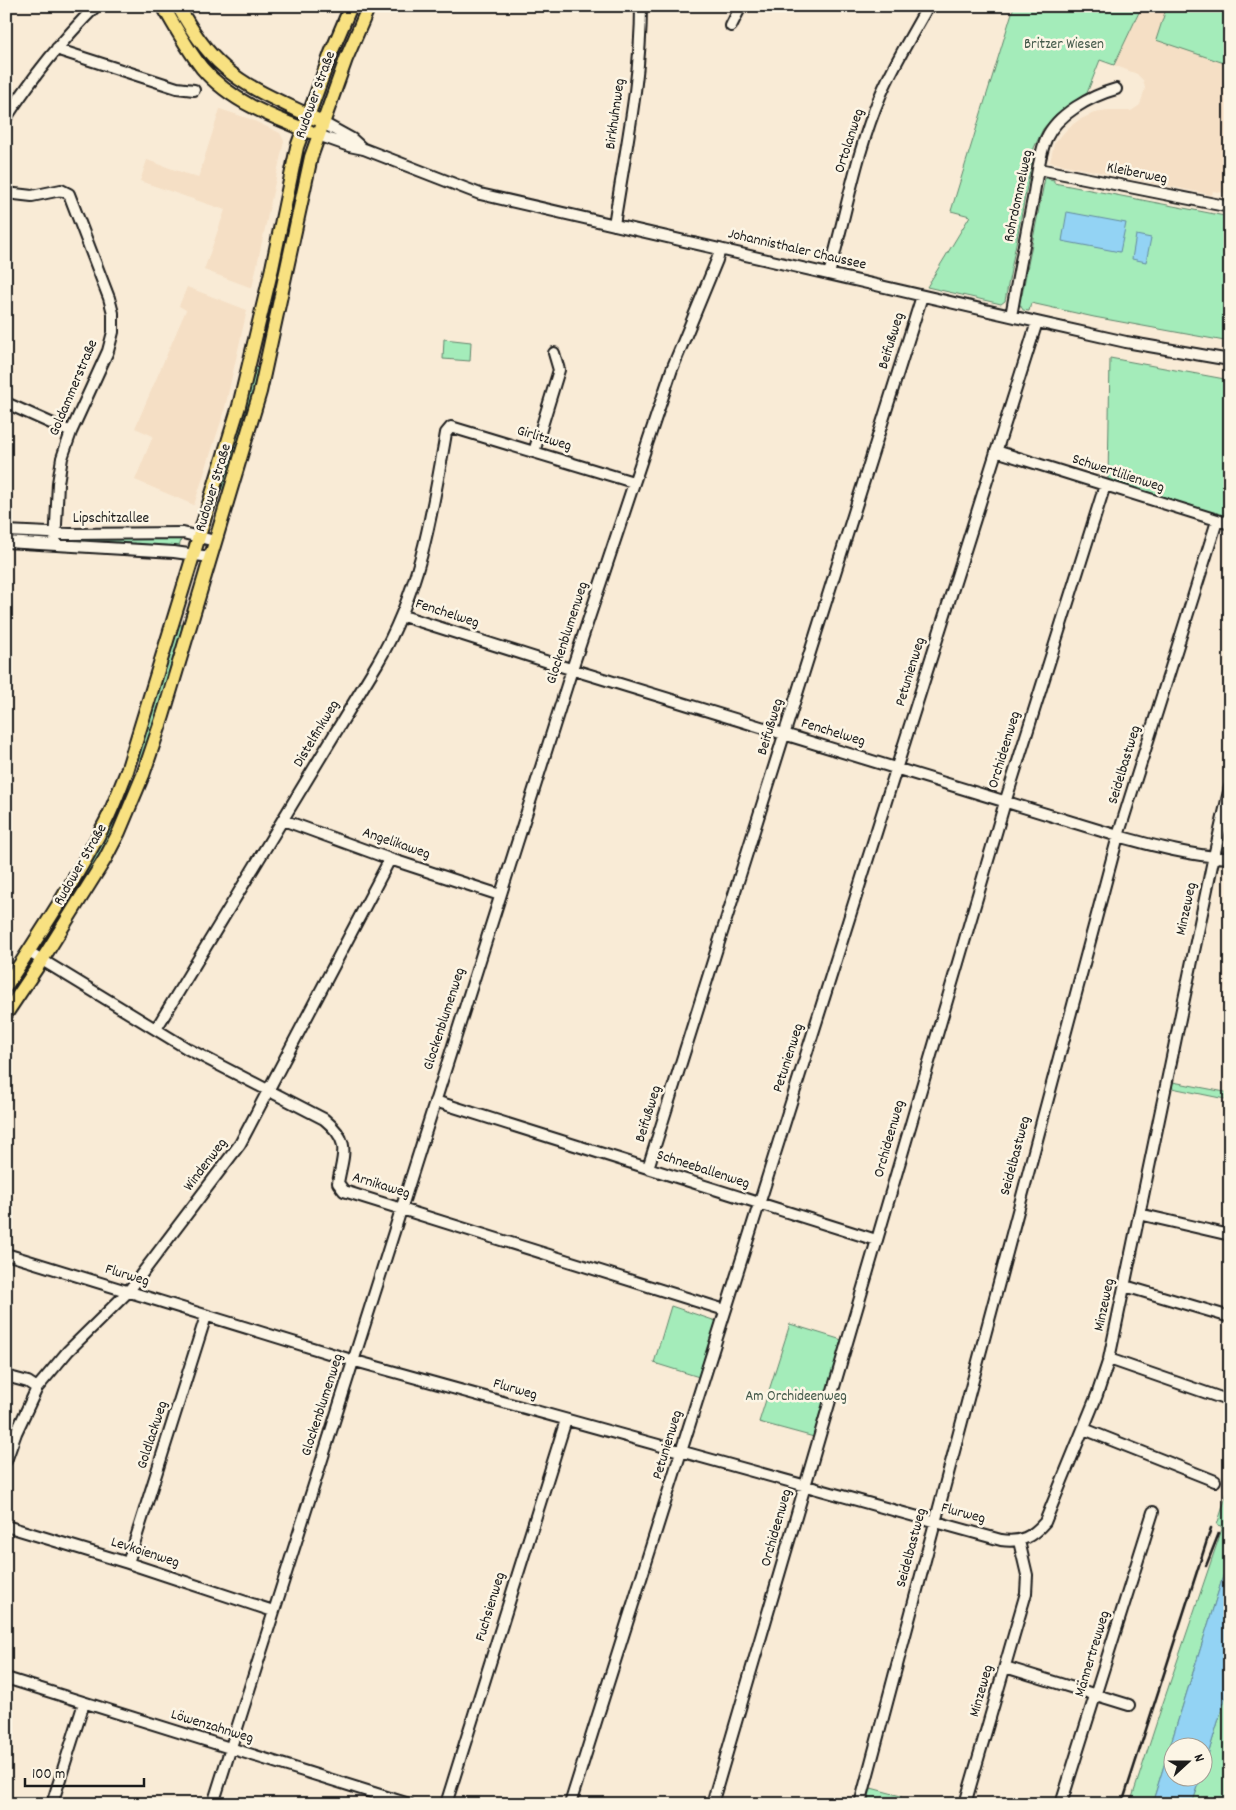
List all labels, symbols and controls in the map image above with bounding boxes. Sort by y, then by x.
park label: Britzer Wiesen [1024,34,1104,56]
street label: Rudower Straße [290,48,342,142]
street label: Birkhuhnweg [600,77,632,151]
street label: Ortolanweg [829,106,871,176]
street label: Rohrdommelweg [998,148,1040,244]
street label: Kleiberweg [1105,157,1169,191]
street label: Johannisthaler Chaussee [726,223,869,277]
street label: Beifußweg [873,310,911,372]
street label: Goldammerstraße [44,336,104,440]
street label: Girlitzweg [514,420,574,458]
street label: Rudower Straße [190,441,238,535]
street label: Schwertlilienweg [1069,449,1167,499]
street label: Lipschitzallee [73,508,150,530]
street label: Glockenblumenweg [541,579,595,687]
street label: Fenchelweg [412,593,482,635]
street label: Petunienweg [890,635,932,709]
street label: Distelfinkweg [288,696,346,772]
street label: Beifußweg [752,696,790,758]
street label: Orchideenweg [983,709,1027,791]
street label: Fenchelweg [798,713,868,753]
street label: Seidelbastweg [1103,723,1147,807]
street label: Rudower Straße [49,820,114,910]
street label: Angelikaweg [359,822,433,866]
street label: Minzeweg [1171,880,1203,938]
street label: Glockenblumenweg [418,965,472,1073]
street label: Petunienweg [767,1021,811,1095]
street label: Beifußweg [630,1083,668,1145]
street label: Orchideenweg [868,1098,912,1180]
street label: Seidelbastweg [995,1114,1037,1198]
street label: Windenweg [179,1134,233,1196]
street label: Schneeballenweg [654,1145,752,1195]
street label: Arnikaweg [349,1167,413,1205]
street label: Flurweg [102,1259,152,1293]
street label: Minzeweg [1089,1276,1121,1334]
street label: Glockenblumenweg [296,1351,350,1459]
street label: Flurweg [490,1373,540,1407]
park label: Am Orchideenweg [745,1386,847,1408]
street label: Goldlackweg [132,1398,174,1472]
street label: Petunienweg [647,1408,689,1482]
street label: Orchideenweg [755,1487,799,1569]
street label: Flurweg [938,1498,988,1530]
street label: Seidelbastweg [891,1506,933,1590]
street label: Levkoienweg [108,1532,182,1574]
street label: Fuchsienweg [470,1570,512,1644]
street label: Männertreuweg [1069,1608,1117,1700]
street label: Minzeweg [964,1662,1000,1720]
street label: Löwenzahnweg [168,1704,256,1750]
north arrow [1164,1738,1214,1788]
text: N [1188,1751,1209,1765]
scale bar [25,1755,144,1787]
text: 100 m [32,1764,65,1786]

